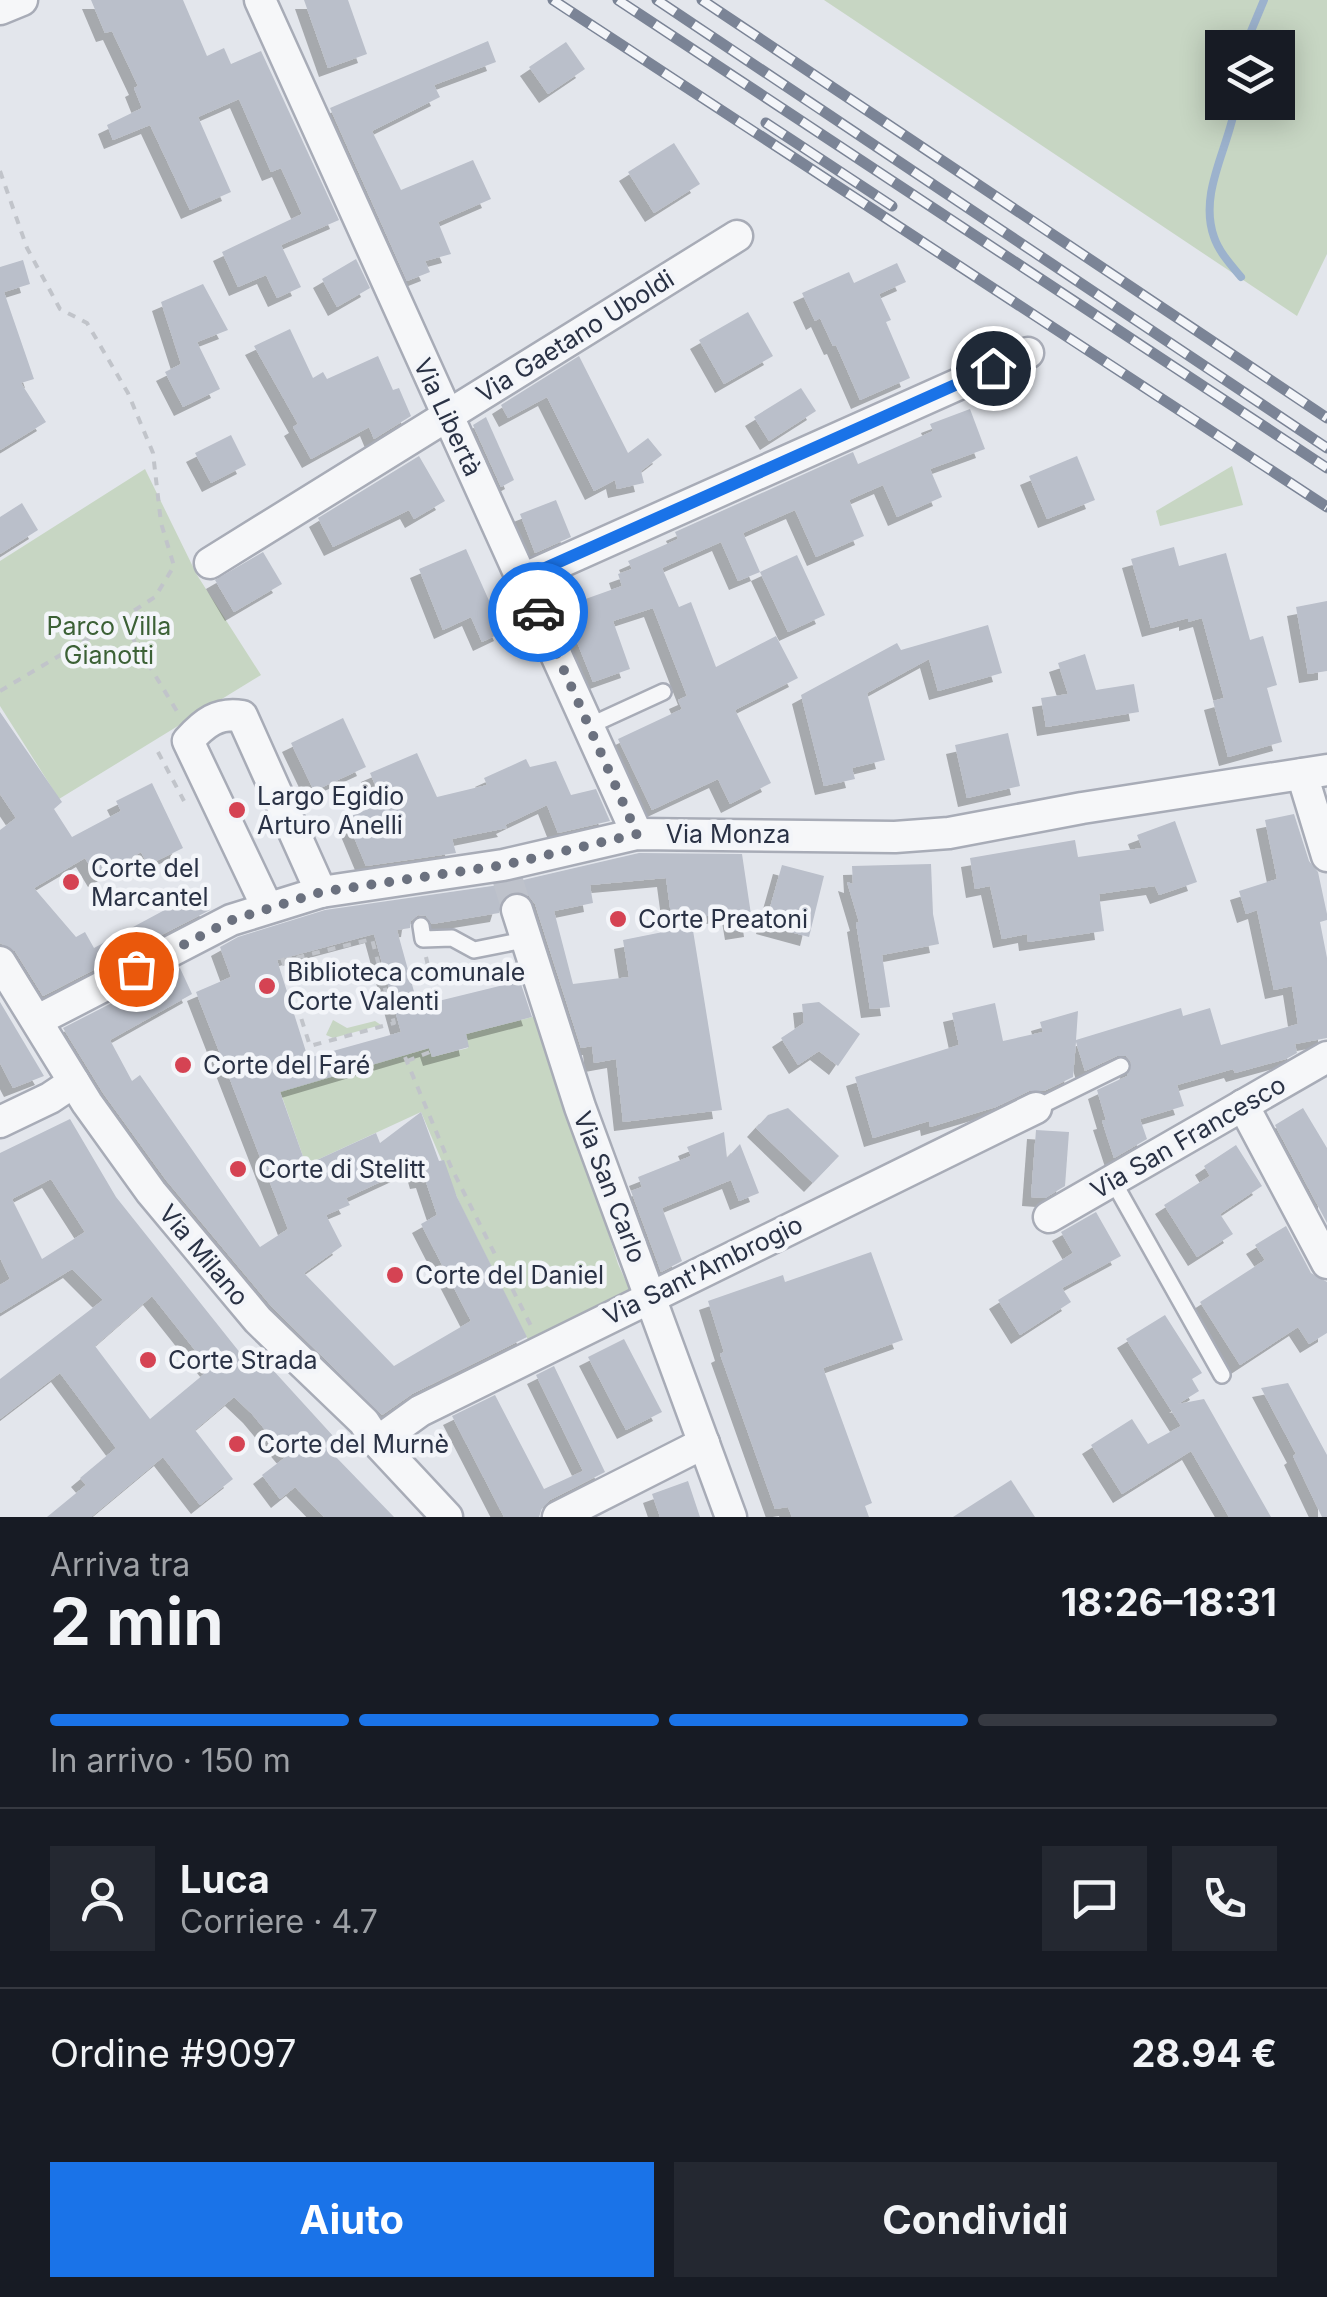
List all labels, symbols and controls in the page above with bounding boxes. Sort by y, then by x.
map controls [1205,30,1295,120]
button: layers [1205,30,1295,120]
street label: Via Gaetano Uboldi [471,263,679,409]
pin [951,326,1036,411]
icon: home [966,341,1021,396]
street label: Via Libertà [408,353,488,481]
courier [488,562,588,662]
icon: car [511,585,566,640]
park label: Parco Villa Gianotti [47,611,171,670]
place label: Largo Egidio Arturo Anelli [257,781,404,840]
marker: Largo Egidio Arturo Anelli [226,799,248,821]
street label: Via Monza [666,819,790,849]
place label: Corte del Marcantel [91,853,209,912]
marker: Corte del Marcantel [60,871,82,893]
place label: Corte Preatoni [638,904,808,934]
marker: Corte Preatoni [607,908,629,930]
pin [94,927,179,1012]
icon: bag [109,942,164,997]
place label: Biblioteca comunale Corte Valenti [287,957,525,1016]
marker: Biblioteca comunale Corte Valenti [256,975,278,997]
place label: Corte del Faré [203,1050,370,1080]
marker: Corte del Faré [172,1054,194,1076]
street label: Via San Francesco [1085,1069,1291,1205]
street label: Via San Carlo [567,1107,653,1267]
place label: Corte di Stelitt [258,1154,425,1184]
marker: Corte di Stelitt [227,1158,249,1180]
street label: Via Milano [153,1198,255,1312]
street label: Via Sant'Ambrogio [599,1209,807,1331]
place label: Corte del Daniel [415,1260,604,1290]
marker: Corte del Daniel [384,1264,406,1286]
place label: Corte Strada [168,1345,318,1375]
marker: Corte Strada [137,1349,159,1371]
place label: Corte del Murnè [257,1429,449,1459]
marker: Corte del Murnè [226,1433,248,1455]
text: Arriva tra [50,1545,190,1584]
text: 18:26–18:31 [1061,1579,1277,1625]
text: 2 min [50,1582,224,1661]
text: In arrivo · 150 m [50,1741,291,1780]
button: person [50,1846,155,1951]
button: chat [1042,1846,1147,1951]
button: phone [1172,1846,1277,1951]
text: Luca [180,1856,270,1902]
text: Corriere · 4.7 [180,1902,378,1941]
text: Ordine #9097 [50,2030,296,2076]
text: 28.94 € [1132,2030,1277,2076]
button: Aiuto [50,2162,654,2277]
button: Condividi [674,2162,1277,2277]

